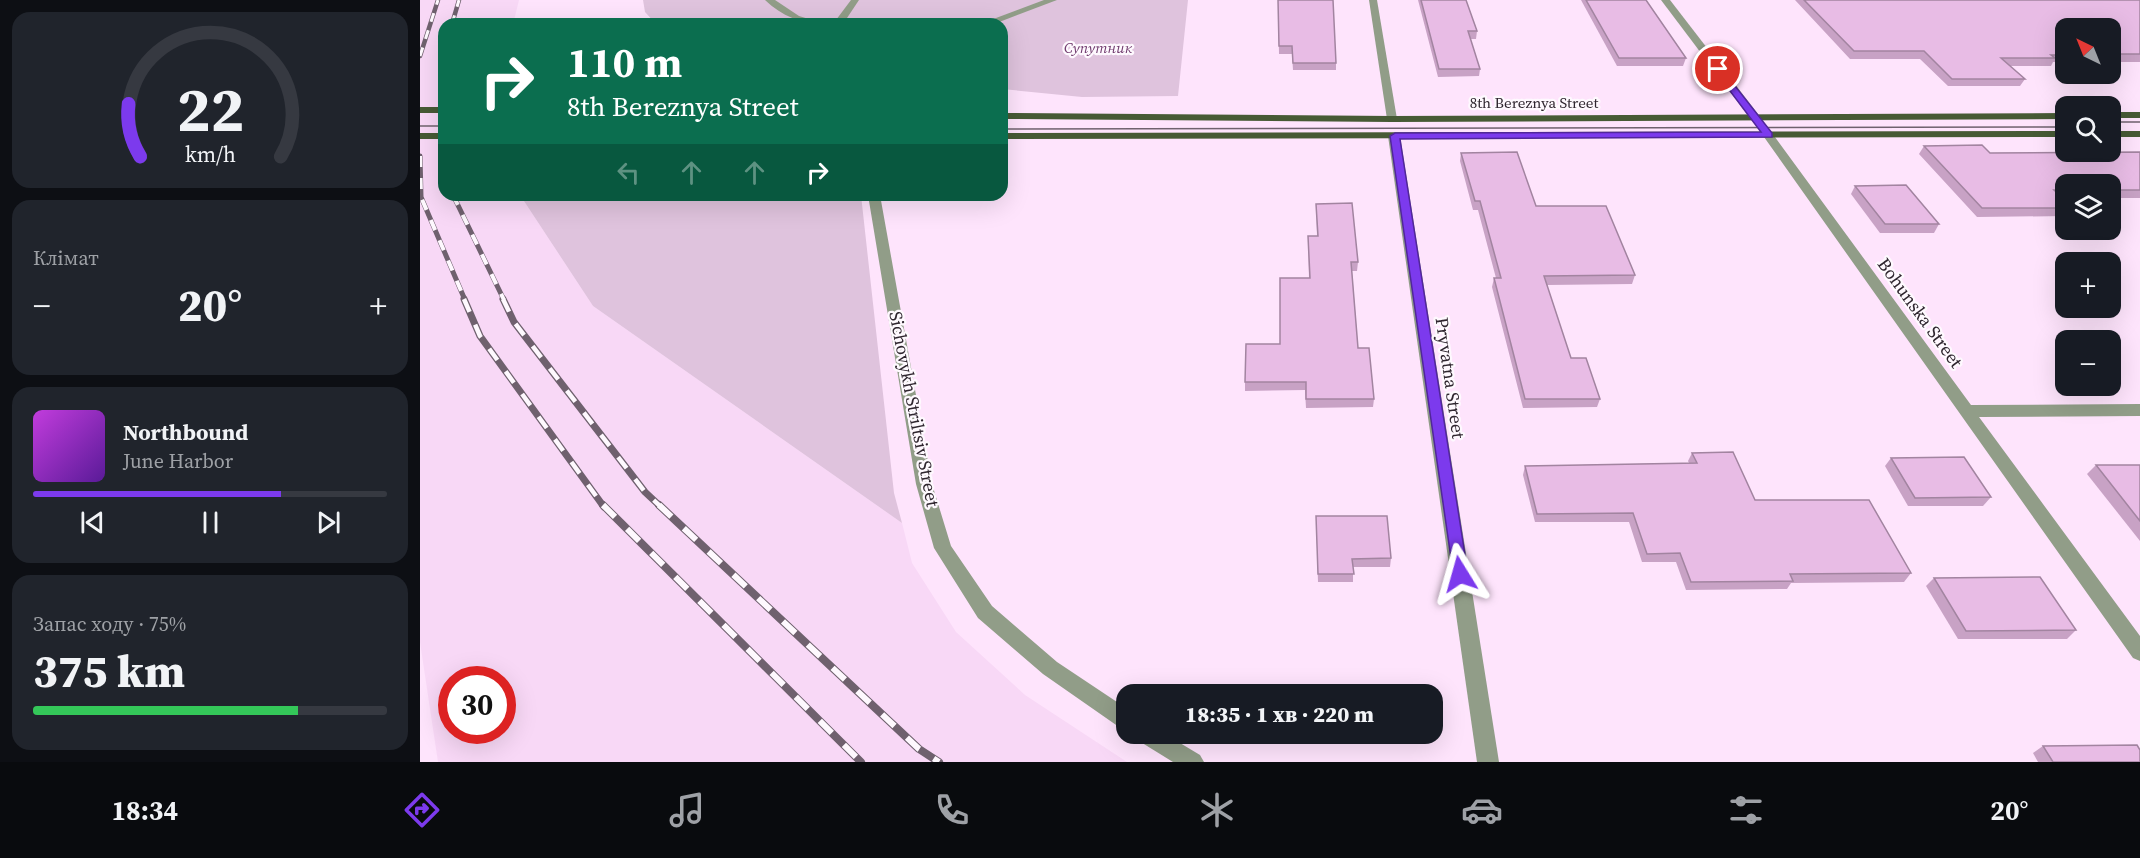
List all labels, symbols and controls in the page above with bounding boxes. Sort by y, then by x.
north arrow [2055,18,2121,84]
map controls [2055,18,2121,396]
text: 110 m [567,33,682,91]
park label: Супутник [1064,37,1133,58]
icon: right [468,42,546,120]
pin [1692,43,1743,94]
icon: arrive [1701,52,1734,85]
text: 22 [176,66,244,152]
text: 8th Bereznya Street [567,88,799,125]
street label: 8th Bereznya Street [1470,92,1598,113]
button: search [2055,96,2121,162]
text: km/h [184,140,236,169]
icon: left [612,156,645,189]
icon: ahead [675,156,708,189]
icon: ahead [738,156,771,189]
icon: right [801,156,834,189]
button: layers [2055,174,2121,240]
text: Клімат [33,244,99,272]
button: + [2055,252,2121,318]
street label: Bohunska Street [1872,253,1969,373]
text: 20° [178,274,242,336]
text: − [33,283,51,328]
text: + [369,283,387,328]
street label: Sichovykh Striltsiv Street [883,309,946,509]
street label: Pryvatna Street [1430,316,1471,440]
button: − [2055,330,2121,396]
text: Northbound [123,417,248,447]
text: June Harbor [123,447,233,475]
icon: previous [76,506,109,539]
icon: pause [194,506,227,539]
icon: next [312,506,345,539]
position arrow [1428,542,1492,606]
text: Запас ходу · 75% [33,610,186,638]
text: 375 km [33,640,185,702]
speed limit sign: 30 [438,666,516,744]
text: 18:35 · 1 хв · 220 m [1185,699,1374,729]
icon: directions [401,789,443,831]
icon: music [666,789,708,831]
icon: phone [931,789,973,831]
icon: climate [1196,789,1238,831]
icon: car [1461,789,1503,831]
icon: filters [1725,789,1767,831]
text: 18:34 [111,792,178,829]
text: 20° [1990,792,2028,829]

